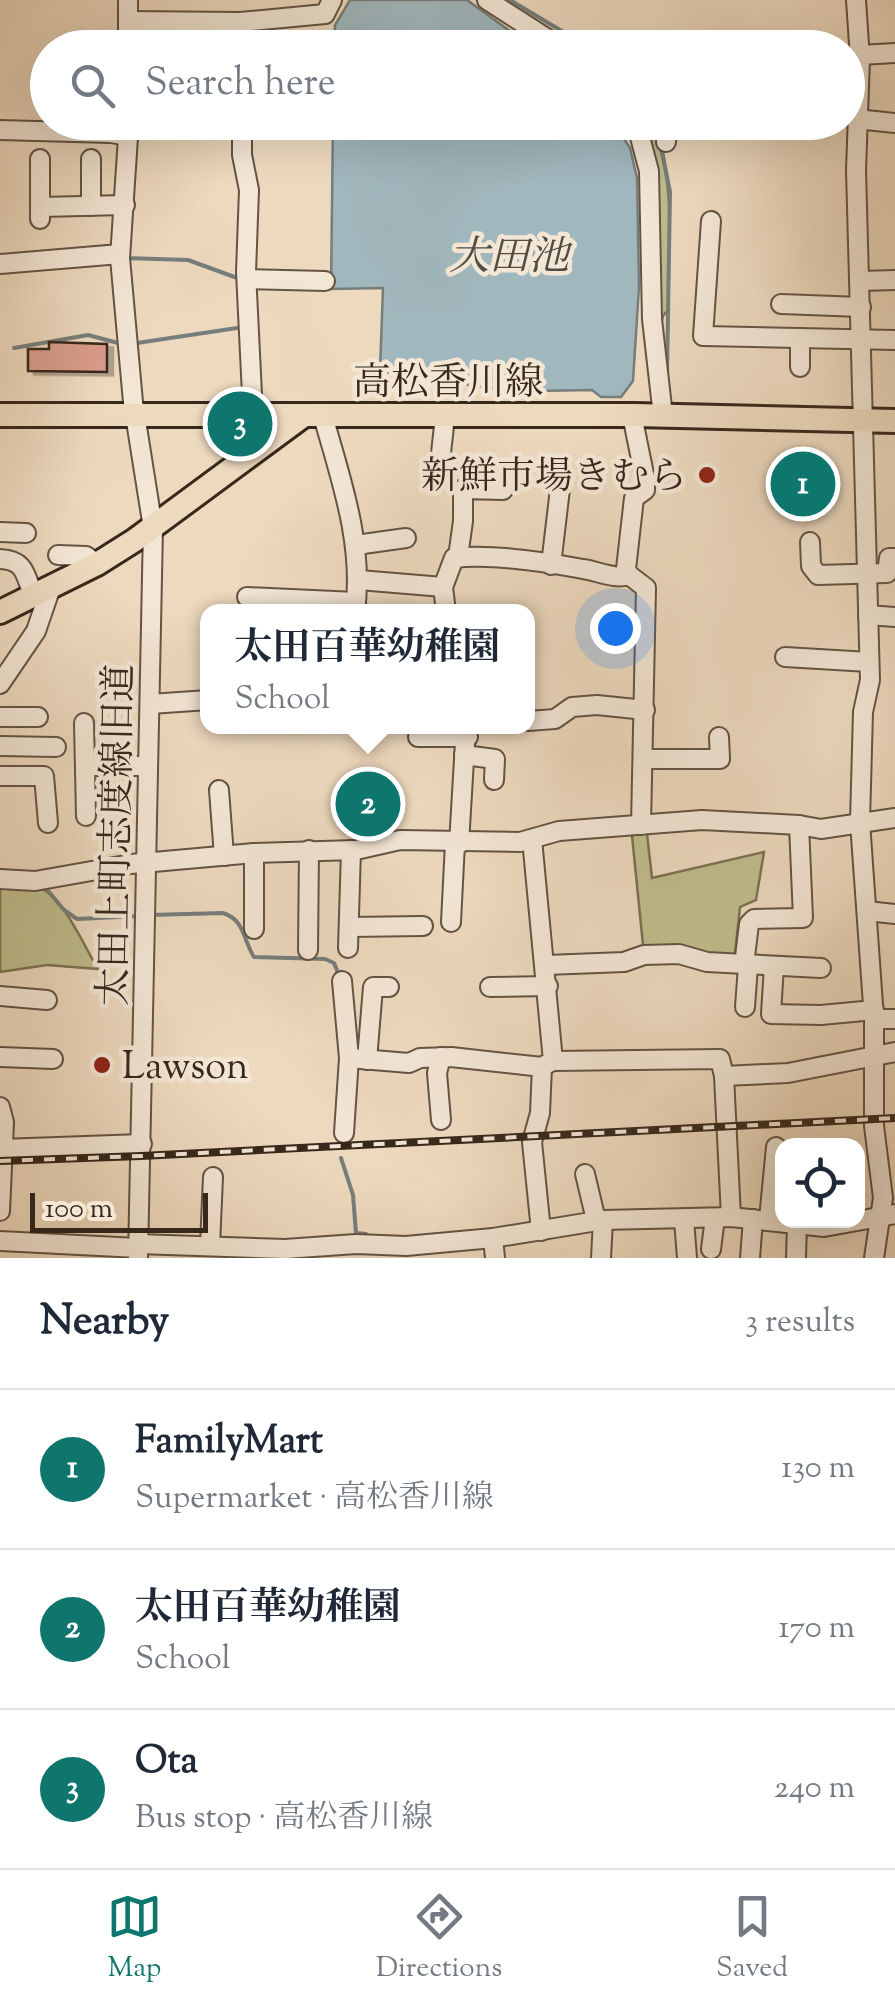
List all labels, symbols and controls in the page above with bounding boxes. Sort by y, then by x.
search box [30,30,865,140]
icon: search [65,58,120,113]
text: Search here [145,58,336,112]
water label: 大田池 [449,231,573,288]
street label: 高松香川線 [353,358,543,412]
pin: 3 [208,386,272,462]
pin: 1 [770,446,836,522]
place label: 新鮮市場きむら [421,452,687,506]
marker: 新鮮市場きむら [696,464,718,486]
your location [590,603,641,654]
popup [200,604,535,734]
text: 太田百華幼稚園 [234,623,501,677]
street label: 太田上町志度線旧道 [89,664,149,1007]
text: School [234,677,330,723]
pin: 2 [336,766,400,842]
place label: Lawson [122,1042,249,1096]
marker: Lawson [91,1054,113,1076]
map controls [775,1138,865,1228]
button: locate [775,1138,865,1228]
scale bar [30,1188,208,1232]
text: 100 m [45,1190,113,1230]
text: Nearby [40,1293,169,1353]
text: 3 results [745,1300,855,1346]
text: FamilyMart [135,1416,323,1470]
text: 1 [67,1446,78,1492]
text: 130 m [781,1446,855,1492]
text: Supermarket · 高松香川線 [135,1476,494,1522]
text: 太田百華幼稚園 [135,1583,401,1637]
text: 2 [65,1606,80,1652]
text: 170 m [778,1606,855,1652]
text: School [135,1637,231,1683]
text: Ota [135,1736,198,1790]
text: 3 [66,1766,79,1812]
text: 240 m [774,1766,855,1812]
text: Bus stop · 高松香川線 [135,1796,433,1842]
tab: Map [107,1889,162,1989]
tab: Directions [376,1889,502,1989]
tab: Saved [716,1889,788,1989]

